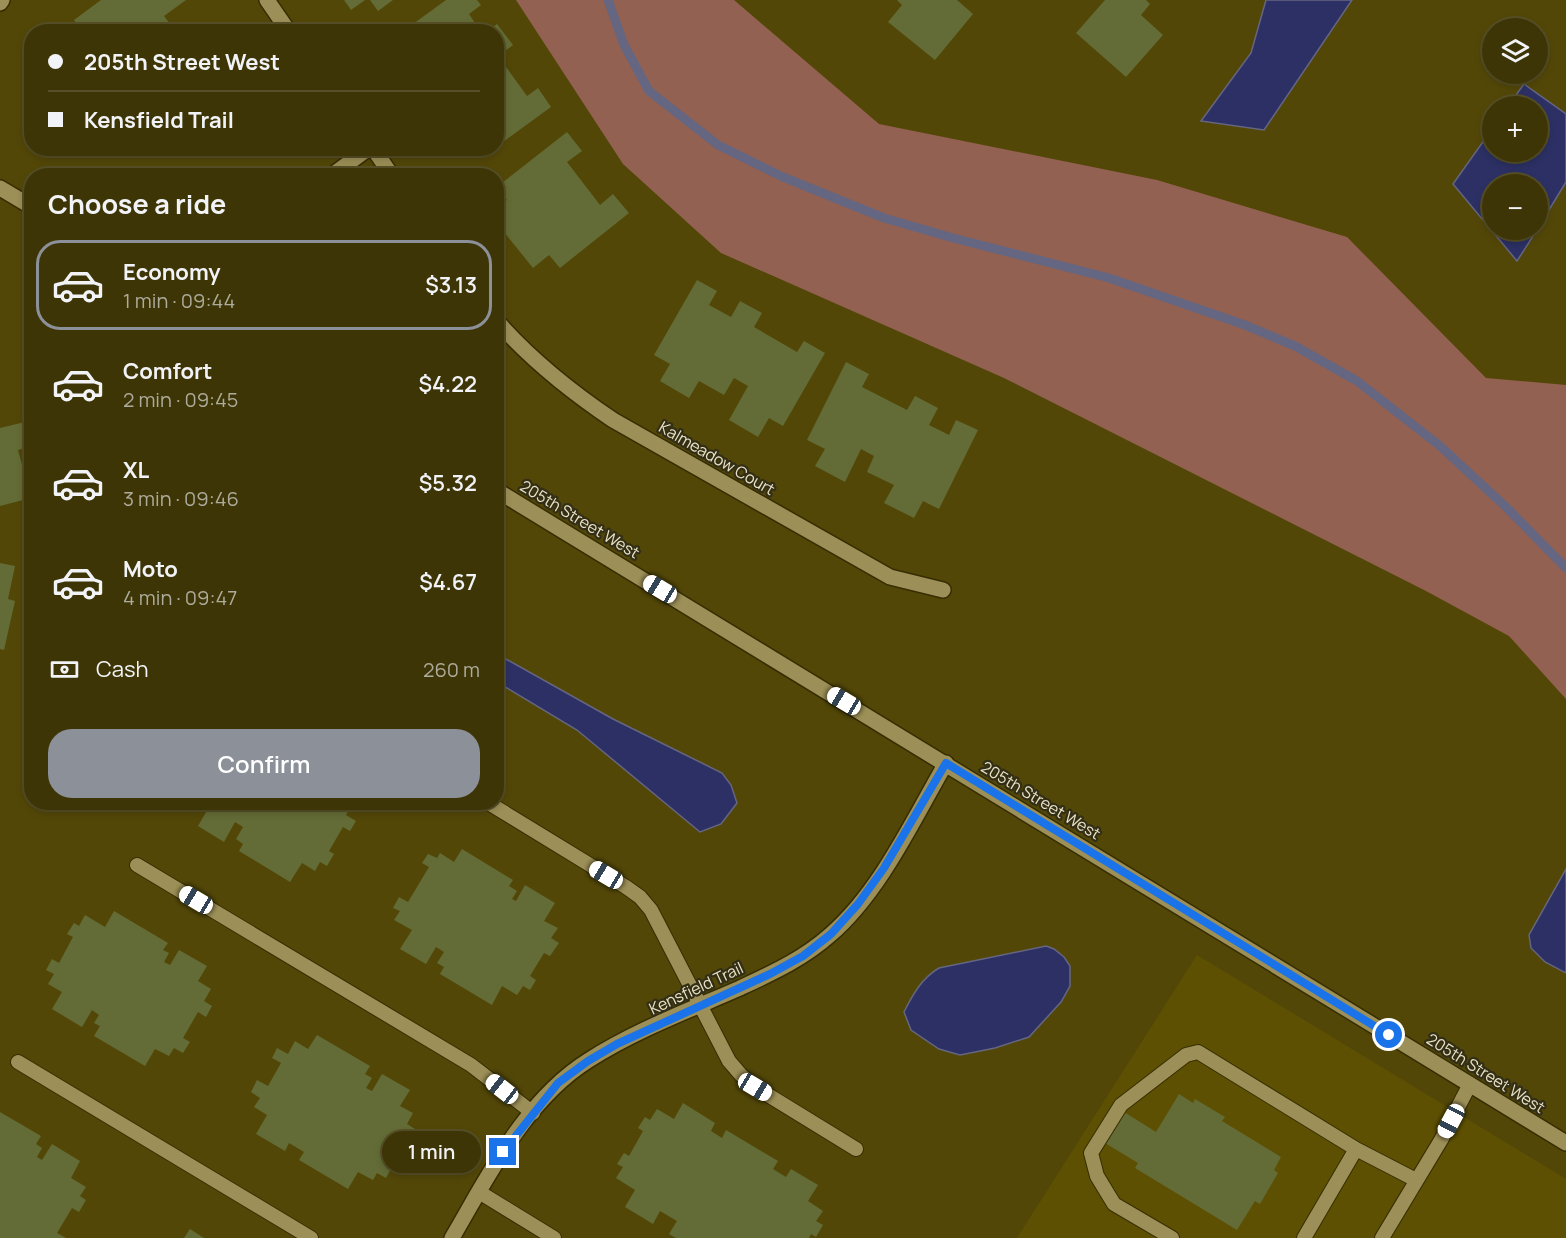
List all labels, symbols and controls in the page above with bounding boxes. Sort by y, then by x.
map controls [1482,18,1548,240]
button: layers [1482,18,1548,84]
text: 205th Street West [84,47,280,77]
button: + [1482,96,1548,162]
text: Kensfield Trail [84,105,234,135]
button: − [1482,174,1548,240]
text: Choose a ride [48,185,226,222]
text: Economy [123,257,221,287]
icon: car [51,258,105,312]
text: $3.13 [425,270,477,300]
text: 1 min · 09:44 [123,287,235,314]
text: Comfort [123,356,212,386]
icon: car [51,357,105,411]
text: $4.22 [419,369,477,399]
text: 2 min · 09:45 [123,386,238,413]
street label: Kalmeadow Court [655,416,779,500]
text: XL [123,455,149,485]
icon: car [51,456,105,510]
text: $5.32 [419,468,477,498]
street label: 205th Street West [516,475,644,563]
text: 3 min · 09:46 [123,485,239,512]
text: Moto [123,554,178,584]
icon: car [51,555,105,609]
text: $4.67 [419,567,477,597]
car [640,572,680,606]
text: 4 min · 09:47 [123,584,237,611]
icon: cash [48,653,81,686]
text: Cash [96,654,149,684]
text: 260 m [423,656,480,683]
car [824,684,864,718]
button: Confirm [48,729,480,798]
street label: 205th Street West [977,756,1105,844]
car [586,858,626,892]
car [176,883,216,917]
street label: Kensfield Trail [645,957,747,1019]
route start [1375,1021,1402,1048]
street label: 205th Street West [1423,1028,1549,1118]
car [735,1070,775,1104]
car [482,1071,522,1107]
car [1435,1101,1467,1141]
callout: 1 min [383,1131,482,1173]
text: 1 min [408,1138,455,1165]
route end [489,1138,516,1165]

